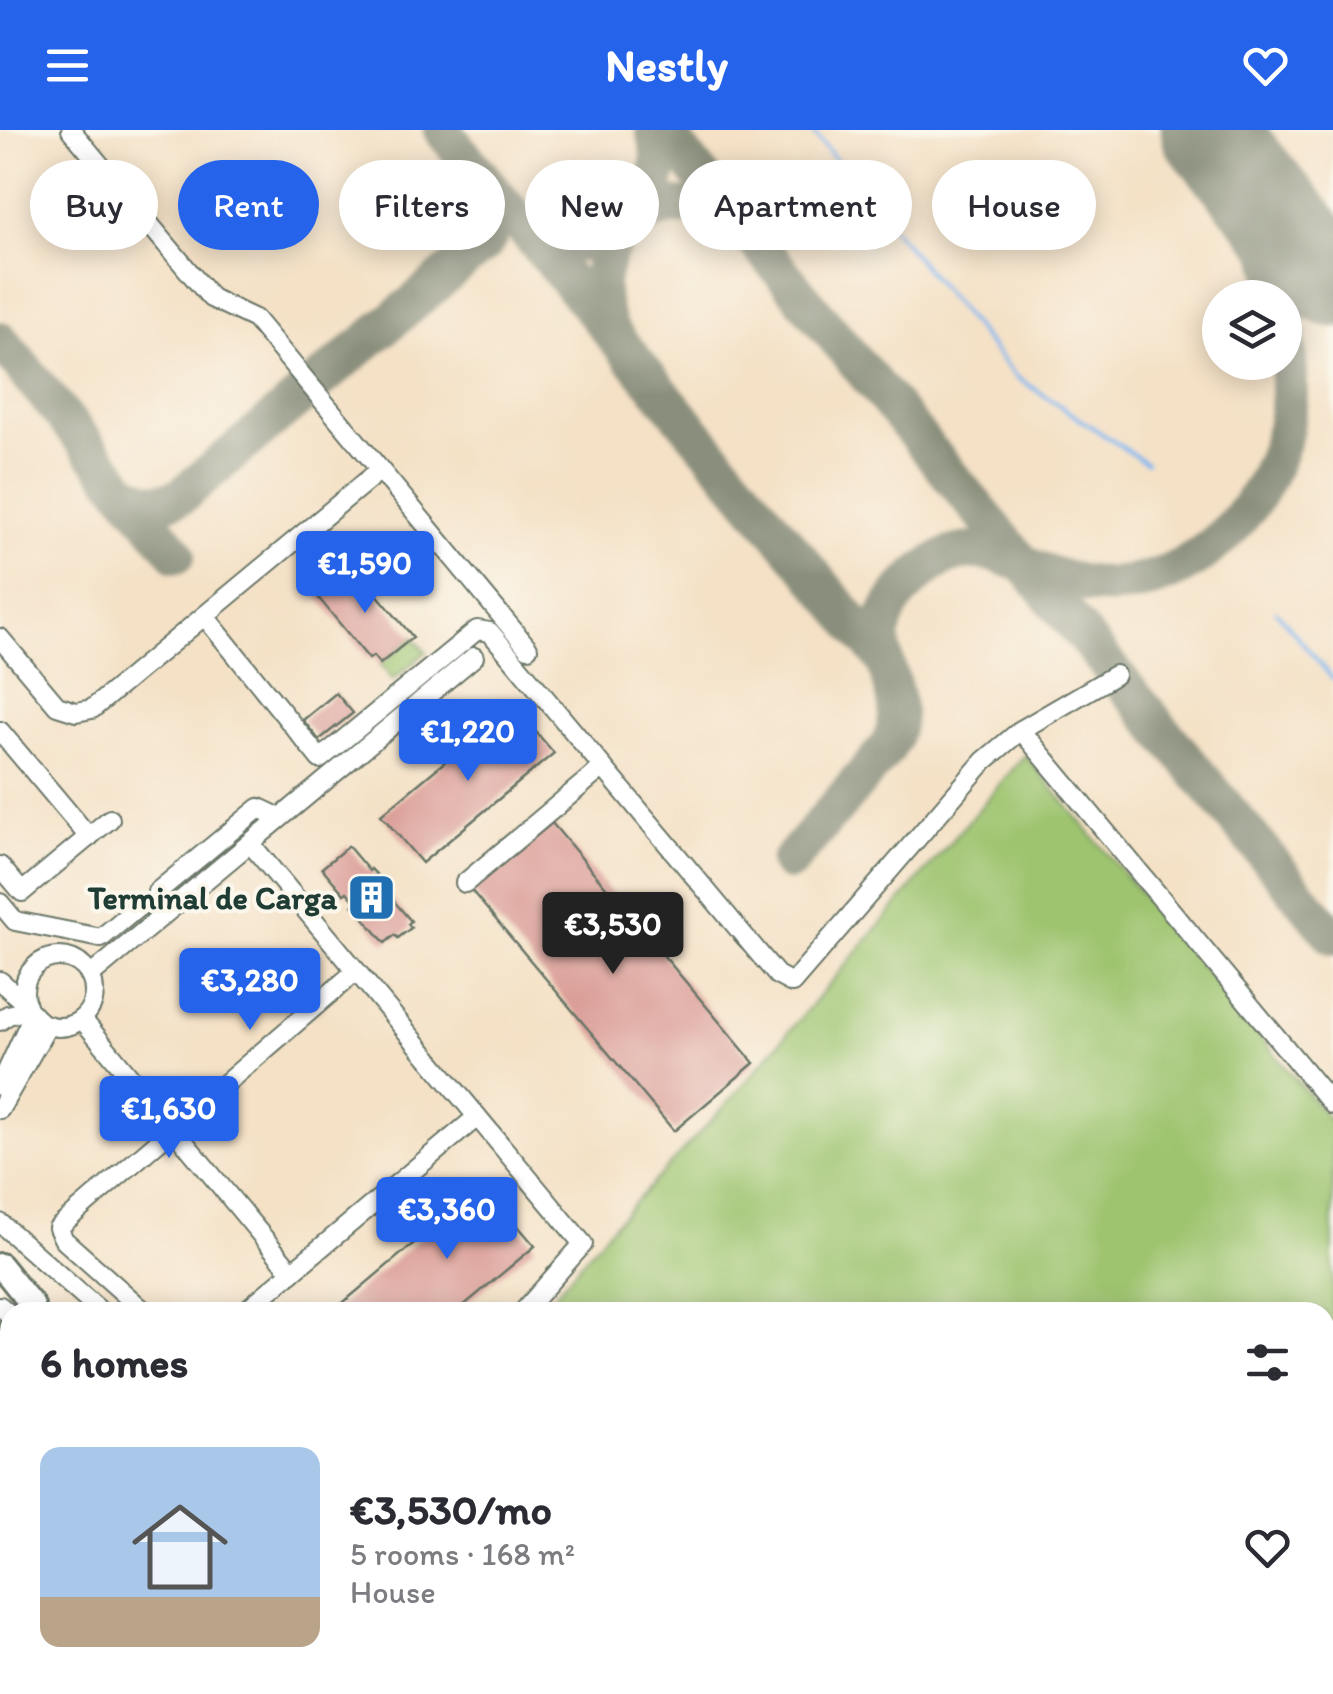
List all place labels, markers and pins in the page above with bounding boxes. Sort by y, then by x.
pin: €1,590 [284,531,446,616]
pin: €1,220 [387,699,549,784]
building icon: Terminal de Carga [346,872,398,924]
place label: Terminal de Carga [87,879,337,917]
pin: €3,530 [532,892,694,977]
pin: €3,280 [169,948,331,1033]
pin: €1,630 [88,1076,250,1161]
pin: €3,360 [366,1177,528,1262]

